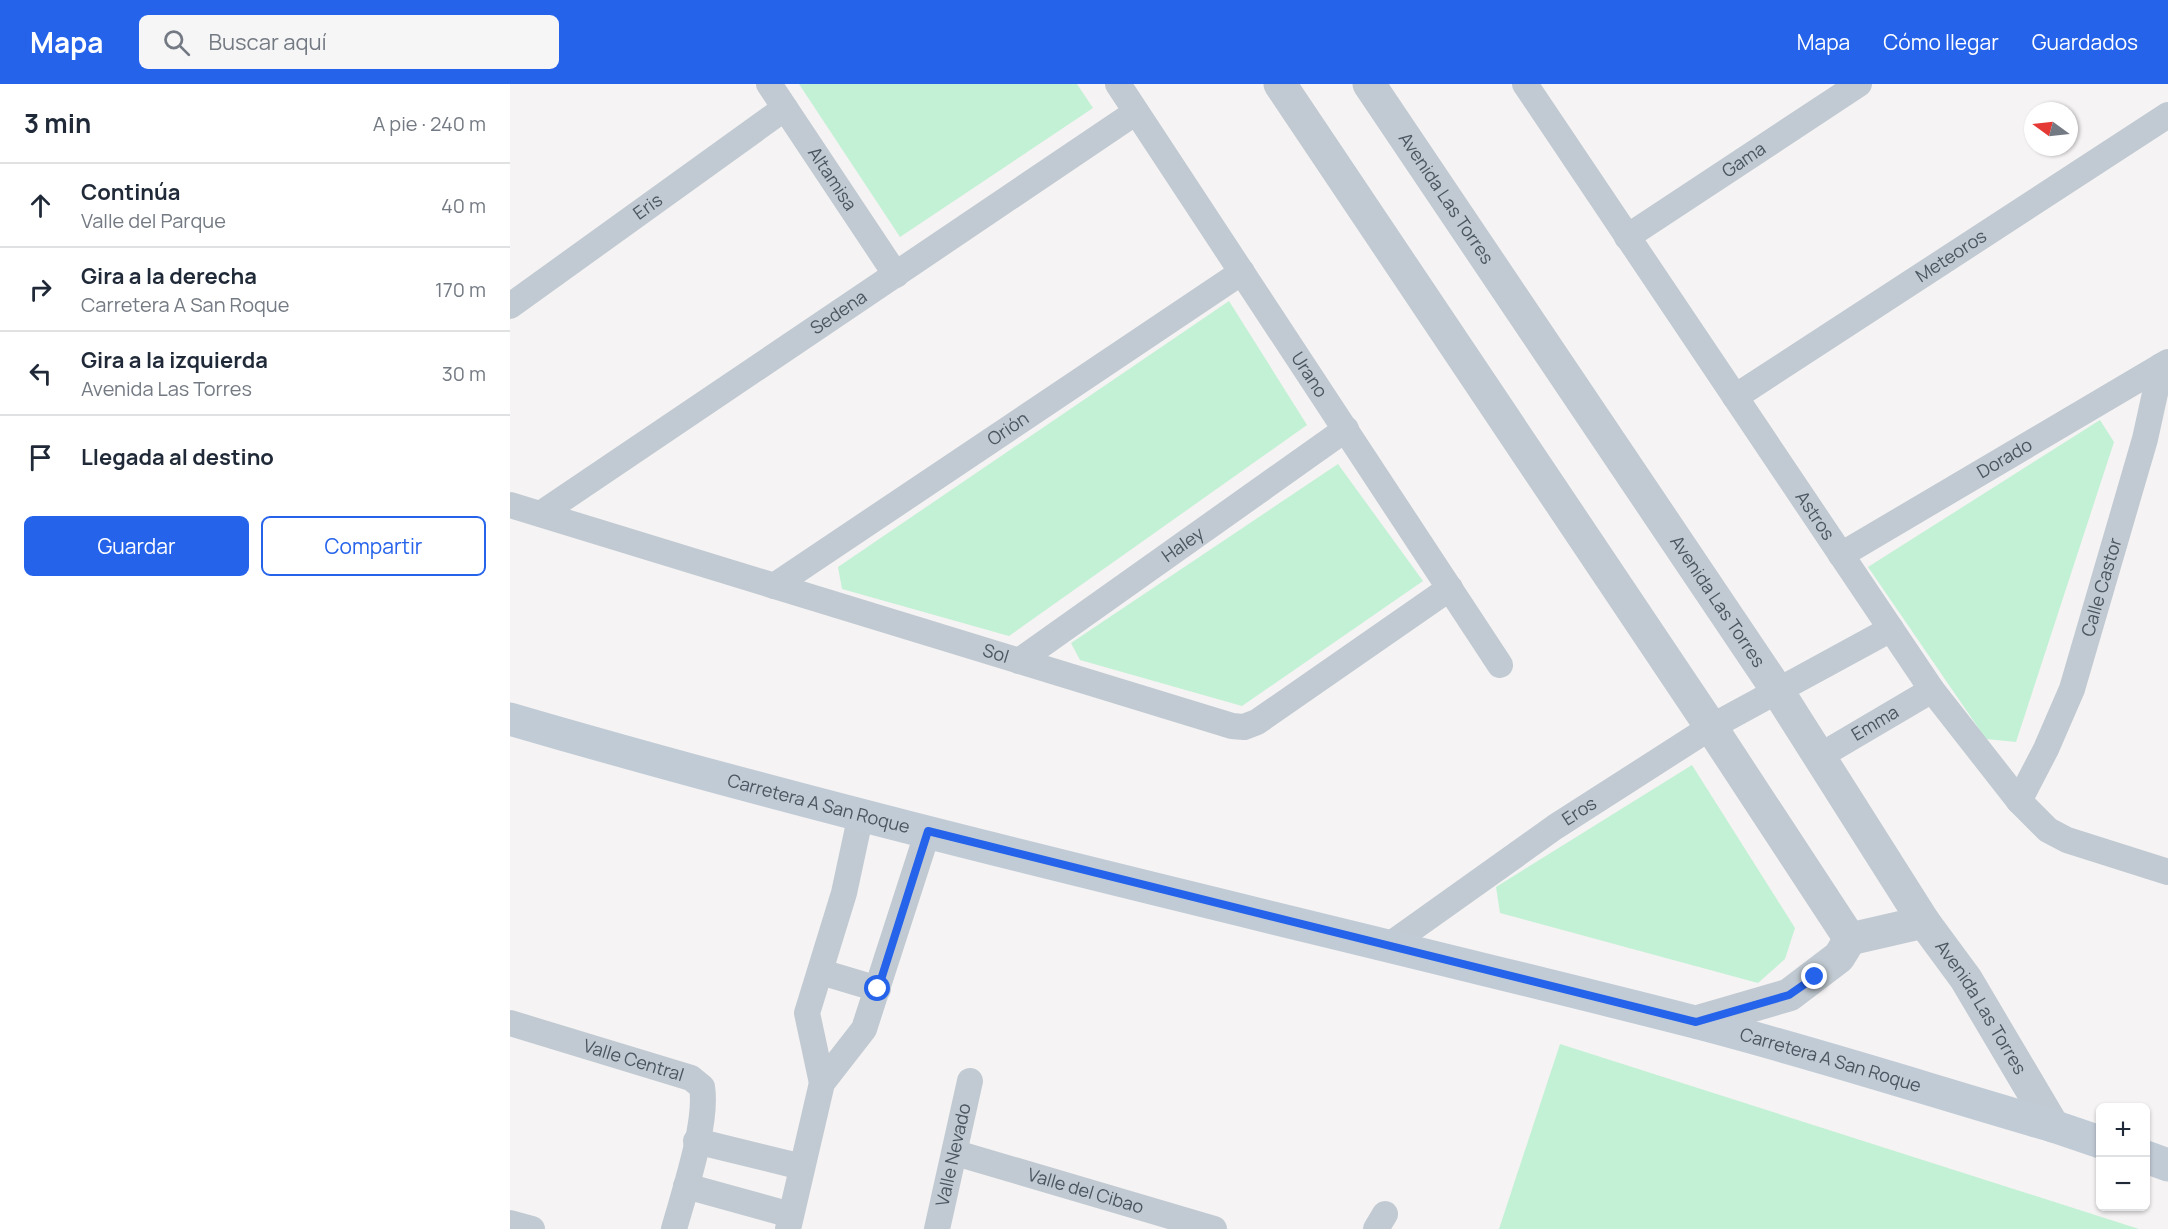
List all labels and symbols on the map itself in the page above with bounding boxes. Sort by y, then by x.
north arrow [2024,102,2078,156]
street label: Avenida Las Torres [1394,127,1500,268]
street label: Gama [1717,136,1770,182]
street label: Altamisa [803,142,863,215]
street label: Eris [628,187,667,224]
street label: Meteoros [1911,223,1991,287]
street label: Sedena [805,284,871,340]
street label: Urano [1286,347,1334,402]
street label: Orión [982,406,1033,451]
street label: Dorado [1972,432,2036,483]
street label: Astros [1791,486,1841,544]
street label: Haley [1156,520,1209,567]
street label: Avenida Las Torres [1665,531,1771,672]
street label: Calle Castor [2075,534,2127,639]
street label: Sol [980,637,1012,668]
street label: Emma [1847,699,1903,746]
street label: Carretera A San Roque [725,767,913,838]
street label: Eros [1557,791,1601,831]
street label: Avenida Las Torres [1930,935,2033,1078]
route end [1801,963,1827,989]
route start [864,975,890,1001]
street label: Carretera A San Roque [1737,1022,1924,1097]
street label: Valle Central [580,1033,687,1086]
street label: Valle Nevado [929,1101,976,1208]
street label: Valle del Cibao [1025,1162,1147,1219]

